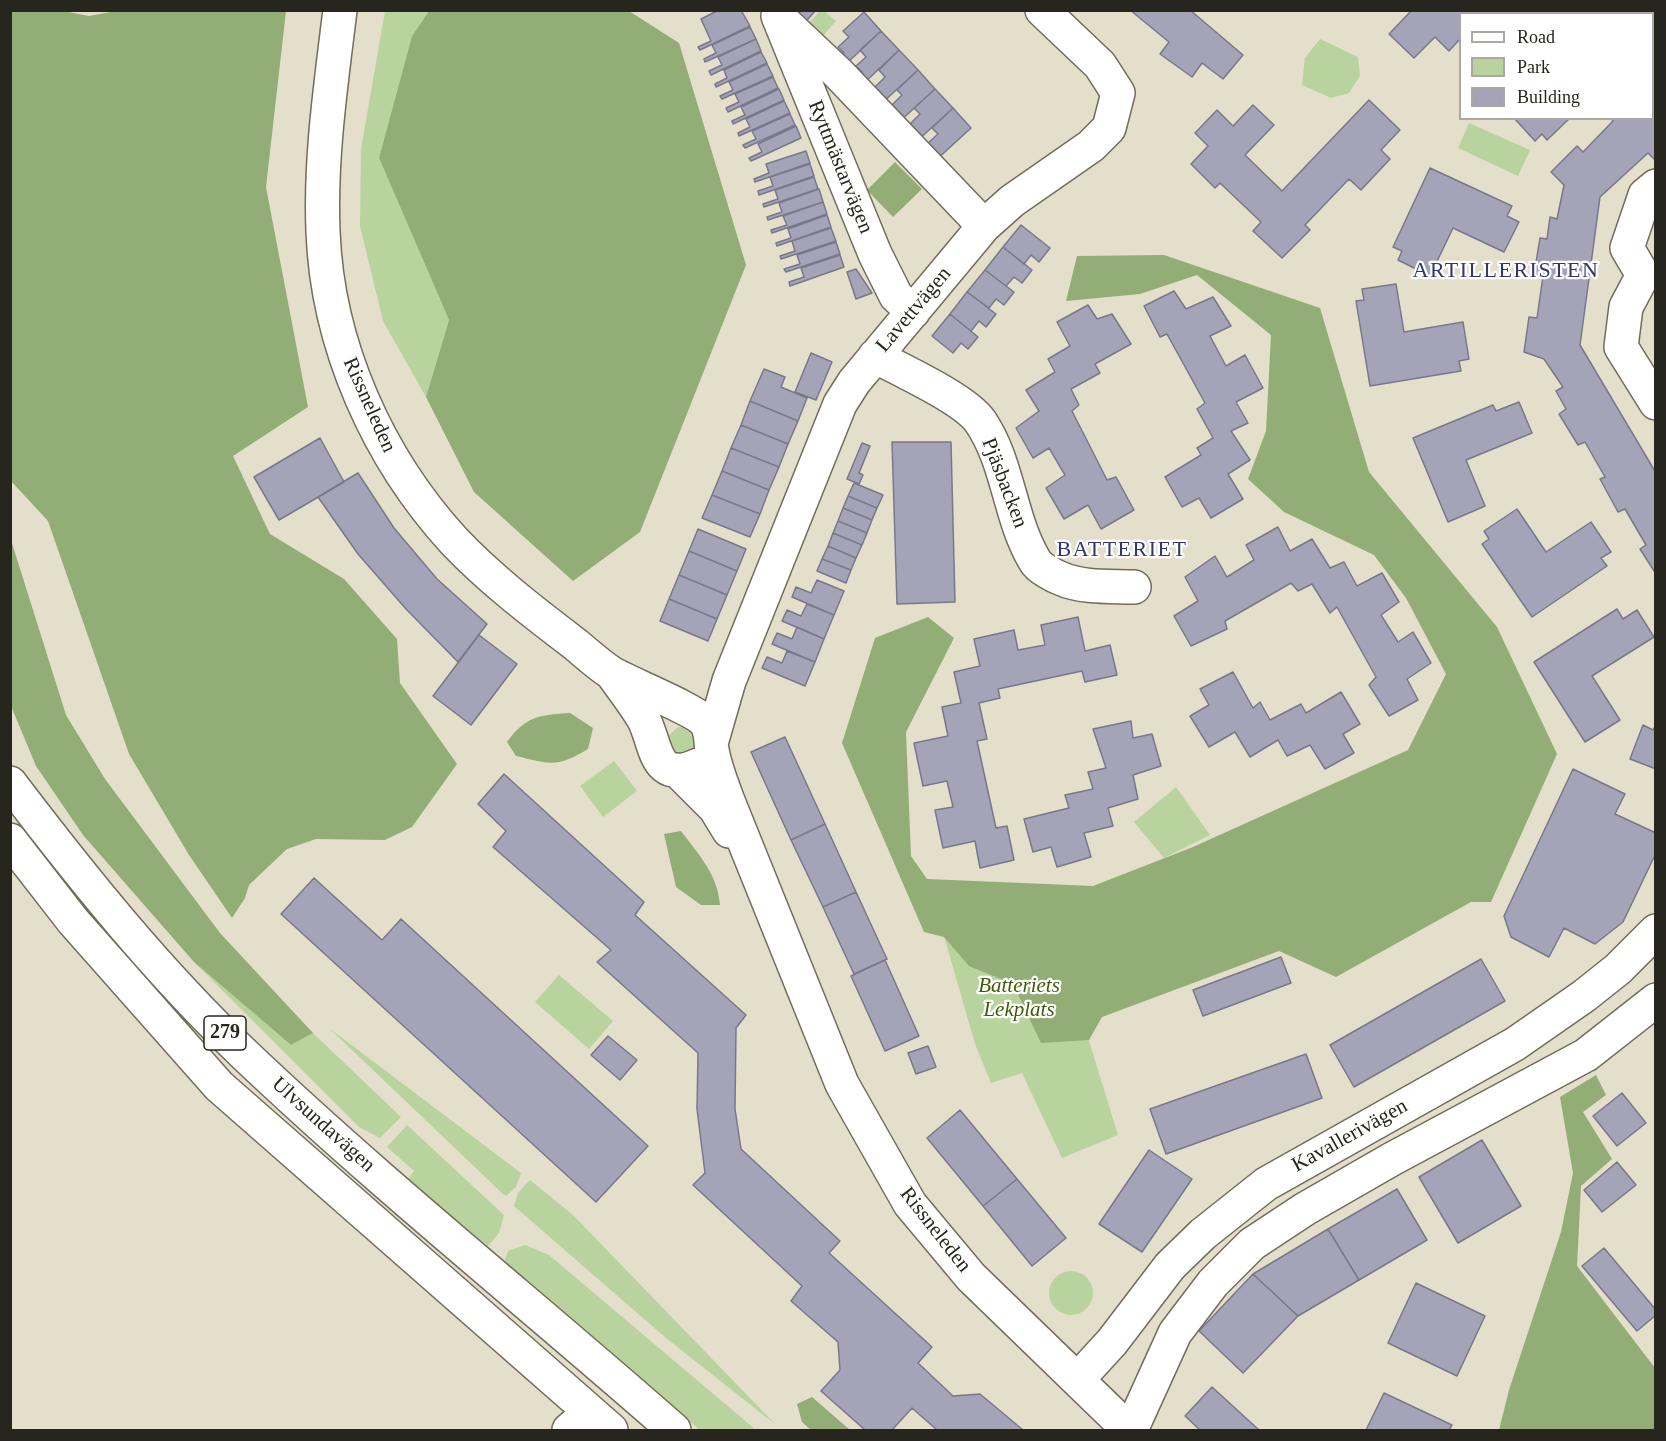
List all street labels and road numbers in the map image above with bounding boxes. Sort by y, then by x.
street label: Ryttmästarvägen [802,97,878,237]
street label: Lavettvägen [871,262,957,358]
street label: Rissneleden [337,354,401,456]
street label: Pjäsbacken [975,434,1033,532]
road number: 279 [204,1016,246,1050]
street label: Ulvsundavägen [266,1072,380,1178]
street label: Kavallerivägen [1288,1094,1412,1178]
street label: Rissneleden [894,1182,976,1278]

